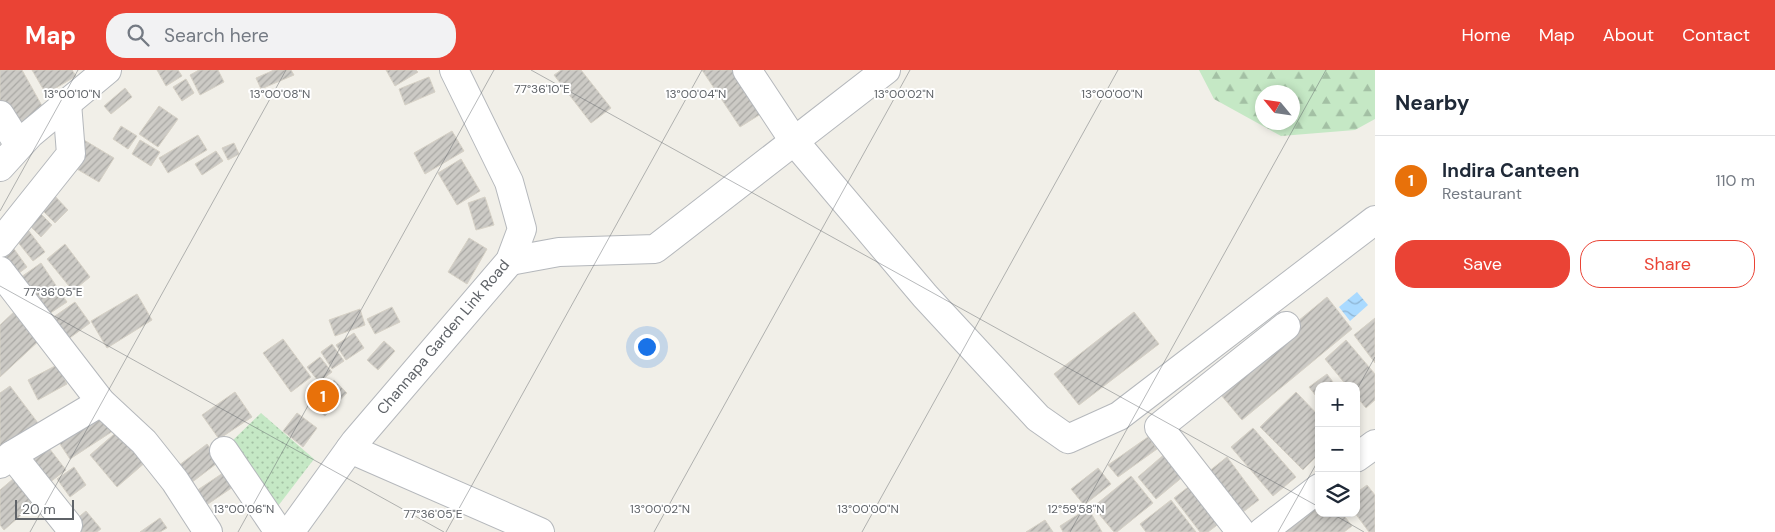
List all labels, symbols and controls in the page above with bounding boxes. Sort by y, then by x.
search box [106,13,456,58]
text: Map [25,20,76,51]
icon: search [124,21,152,49]
text: Search here [164,23,269,48]
text: Home [1461,23,1511,47]
text: Map [1539,23,1575,47]
text: About [1603,23,1654,47]
text: Contact [1682,23,1750,47]
text: 77°36'10"E [514,81,570,97]
north arrow [1255,85,1300,130]
text: 13°00'10"N [43,86,101,102]
text: 13°00'08"N [250,86,310,102]
text: 13°00'04"N [666,86,726,102]
text: 13°00'02"N [874,86,934,102]
text: 13°00'00"N [1081,86,1143,102]
text: Nearby [1395,89,1469,117]
text: Indira Canteen [1442,158,1579,183]
text: 1 [1408,170,1414,191]
text: 110 m [1716,170,1755,191]
text: Restaurant [1442,183,1522,204]
button: Save [1395,240,1570,288]
button: Share [1580,240,1755,288]
street label: Channapa Garden Link Road [372,255,514,419]
text: 77°36'05"E [23,284,83,300]
your location [634,334,660,360]
pin: 1 [307,377,339,415]
map controls [1315,382,1360,517]
button: + [1315,382,1360,427]
button: − [1315,427,1360,472]
button: layers [1315,472,1360,517]
scale bar [15,497,74,520]
text: 20 m [22,500,56,518]
text: 13°00'06"N [214,501,274,517]
text: 13°00'02"N [630,501,690,517]
text: 13°00'00"N [837,501,899,517]
text: 12°59'58"N [1047,501,1105,517]
text: 77°36'05"E [403,506,463,522]

